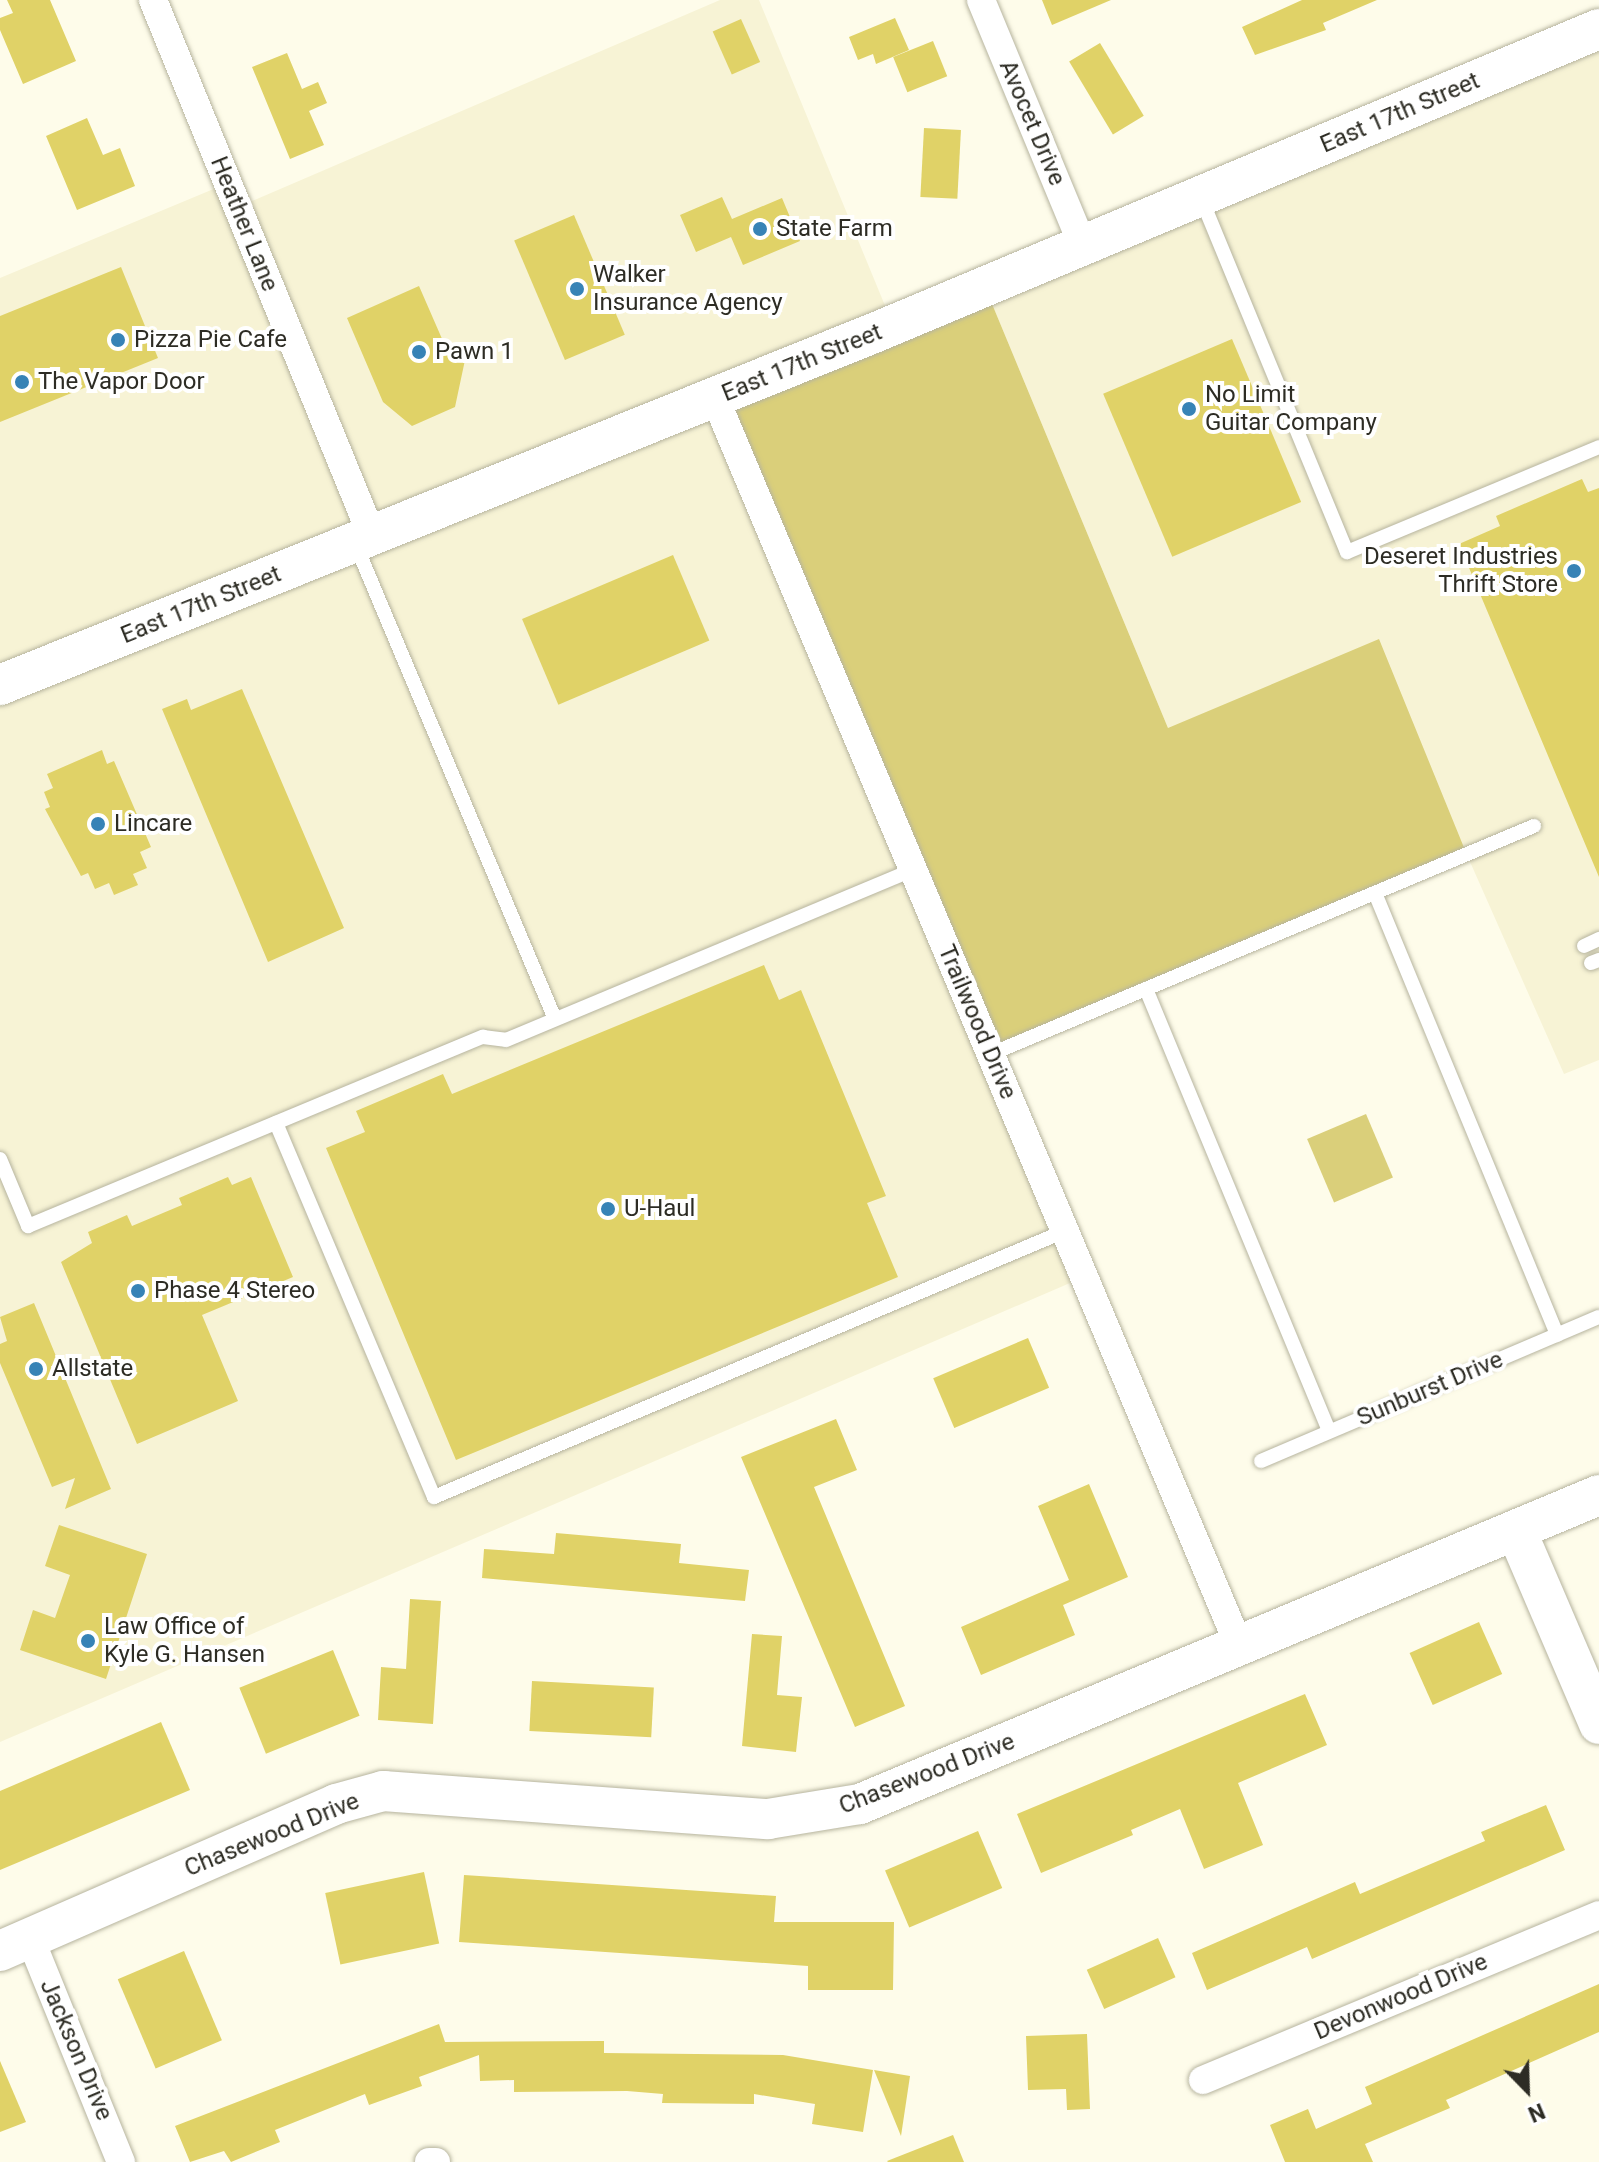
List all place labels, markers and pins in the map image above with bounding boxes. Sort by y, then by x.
place label: State Farm [776,215,893,243]
marker: State Farm [751,220,769,238]
place label: Walker Insurance Agency [593,261,783,317]
marker: Walker Insurance Agency [568,280,586,298]
place label: Pizza Pie Cafe [134,326,287,354]
marker: Pizza Pie Cafe [109,331,127,349]
place label: Pawn 1 [435,338,514,366]
marker: Pawn 1 [410,343,428,361]
place label: The Vapor Door [38,368,205,396]
marker: The Vapor Door [13,373,31,391]
place label: No Limit Guitar Company [1205,381,1377,437]
marker: No Limit Guitar Company [1180,400,1198,418]
place label: Deseret Industries Thrift Store [1364,543,1558,599]
marker: Deseret Industries Thrift Store [1565,562,1583,580]
place label: Lincare [114,810,192,838]
marker: Lincare [89,815,107,833]
place label: U-Haul [624,1195,695,1223]
marker: U-Haul [599,1200,617,1218]
place label: Phase 4 Stereo [154,1277,315,1305]
marker: Phase 4 Stereo [129,1282,147,1300]
place label: Allstate [52,1355,133,1383]
marker: Allstate [27,1360,45,1378]
place label: Law Office of Kyle G. Hansen [104,1613,265,1669]
marker: Law Office of Kyle G. Hansen [79,1632,97,1650]

